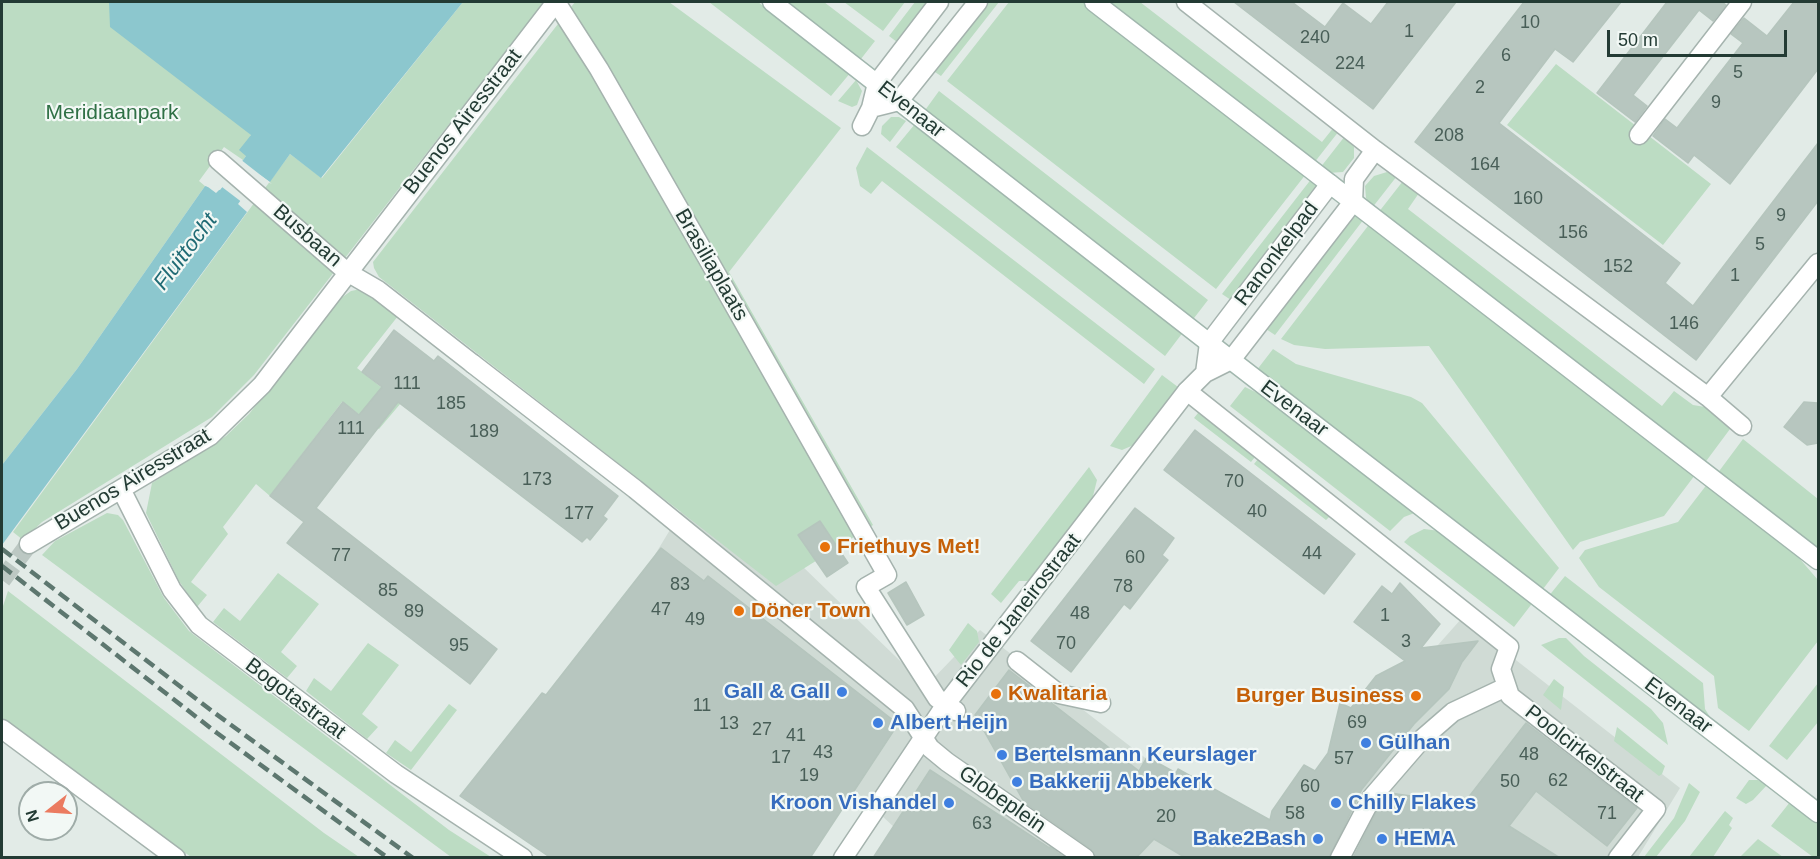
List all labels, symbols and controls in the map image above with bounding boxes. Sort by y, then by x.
house number: 10 [1520,12,1540,34]
scale bar [1610,18,1790,56]
house number: 1 [1404,21,1414,43]
house number: 240 [1300,27,1330,49]
text: 50 m [1618,30,1658,50]
street label: Buenos Airesstraat [398,44,528,200]
house number: 6 [1501,45,1511,67]
house number: 224 [1335,53,1365,75]
house number: 5 [1733,62,1743,84]
street label: Evenaar [872,76,950,144]
house number: 2 [1475,77,1485,99]
house number: 9 [1711,92,1721,114]
park label: Meridiaanpark [45,100,179,126]
house number: 208 [1434,125,1464,147]
house number: 164 [1470,154,1500,176]
house number: 160 [1513,188,1543,210]
street label: Ranonkelpad [1230,197,1324,311]
street label: Busbaan [267,199,347,273]
street label: Brasiliaplaats [669,205,753,325]
house number: 9 [1776,205,1786,227]
water label: Fluittocht [149,208,223,296]
house number: 156 [1558,222,1588,244]
house number: 5 [1755,234,1765,256]
house number: 152 [1603,256,1633,278]
house number: 1 [1730,265,1740,287]
house number: 146 [1669,313,1699,335]
house number: 111 [393,373,421,395]
street label: Evenaar [1255,375,1333,443]
house number: 185 [436,393,466,415]
house number: 111 [337,418,365,440]
house number: 189 [469,421,499,443]
street label: Buenos Airesstraat [50,424,216,536]
house number: 173 [522,469,552,491]
house number: 70 [1224,471,1244,493]
house number: 40 [1247,501,1267,523]
house number: 177 [564,503,594,525]
street label: Rio de Janeirostraat [951,529,1087,693]
place label: Friethuys Met! [837,534,981,560]
marker: Friethuys Met! [818,540,832,554]
house number: 44 [1302,543,1322,565]
house number: 77 [331,545,351,567]
house number: 60 [1125,547,1145,569]
house number: 83 [670,574,690,596]
house number: 78 [1113,576,1133,598]
house number: 85 [378,580,398,602]
place label: Döner Town [751,598,871,624]
house number: 47 [651,599,671,621]
house number: 89 [404,601,424,623]
house number: 48 [1070,603,1090,625]
marker: Döner Town [732,604,746,618]
house number: 1 [1380,605,1390,627]
house number: 49 [685,609,705,631]
house number: 3 [1401,631,1411,653]
house number: 70 [1056,633,1076,655]
house number: 95 [449,635,469,657]
street label: Bogotastraat [240,653,350,745]
street label: Evenaar [1639,672,1717,740]
place label: Gall & Gall [724,679,830,705]
place label: Kwalitaria [1008,681,1107,707]
place label: Burger Business [1236,683,1404,709]
marker: Gall & Gall [835,685,849,699]
marker: Kwalitaria [989,687,1003,701]
marker: Burger Business [1409,689,1423,703]
house number: 11 [693,695,711,717]
street label: Poolcirkelstraat [1520,700,1648,808]
place label: Albert Heijn [890,710,1008,736]
house number: 69 [1347,712,1367,734]
house number: 13 [719,713,739,735]
marker: Albert Heijn [871,716,885,730]
house number: 27 [752,719,772,741]
house number: 41 [786,725,806,747]
place label: Gülhan [1378,730,1450,756]
marker: Gülhan [1359,736,1373,750]
house number: 43 [813,742,833,764]
place label: Bertelsmann Keurslager [1014,742,1257,768]
house number: 48 [1519,744,1539,766]
house number: 17 [771,747,791,769]
marker: Bertelsmann Keurslager [995,748,1009,762]
house number: 57 [1334,748,1354,770]
street label: Globeplein [954,761,1050,839]
house number: 19 [799,765,819,787]
place label: Bakkerij Abbekerk [1029,769,1212,795]
house number: 62 [1548,770,1568,792]
house number: 50 [1500,771,1520,793]
marker: Bakkerij Abbekerk [1010,775,1024,789]
house number: 60 [1300,776,1320,798]
north arrow [18,781,78,841]
place label: Kroon Vishandel [771,790,937,816]
place label: Chilly Flakes [1348,790,1476,816]
marker: Kroon Vishandel [942,796,956,810]
marker: Chilly Flakes [1329,796,1343,810]
house number: 58 [1285,803,1305,825]
house number: 71 [1597,803,1617,825]
house number: 20 [1156,806,1176,828]
text: N [22,808,42,824]
house number: 63 [972,813,992,835]
place label: Bake2Bash [1193,826,1306,852]
place label: HEMA [1394,826,1456,852]
marker: Bake2Bash [1311,832,1325,846]
marker: HEMA [1375,832,1389,846]

